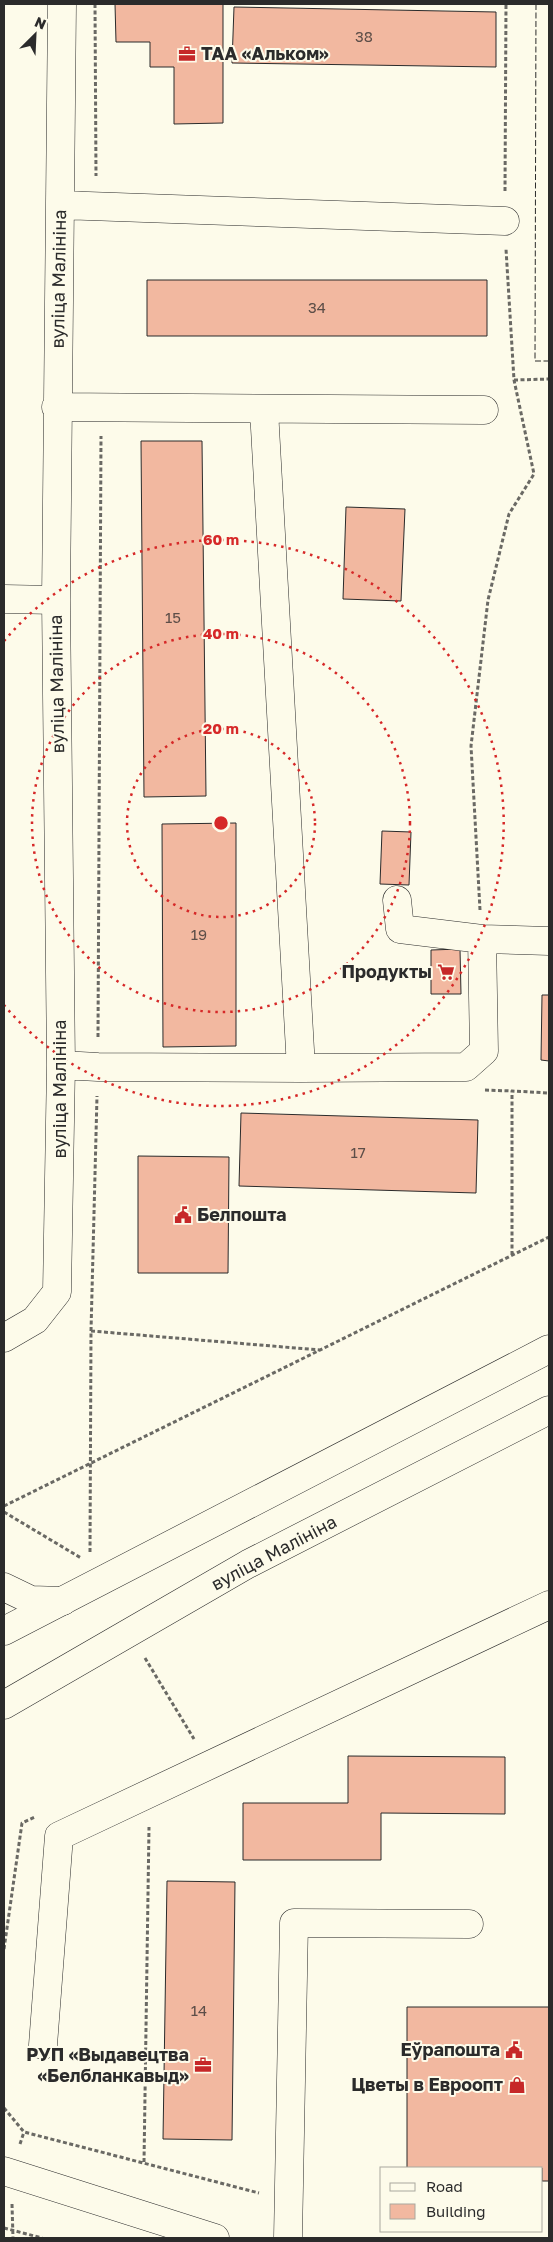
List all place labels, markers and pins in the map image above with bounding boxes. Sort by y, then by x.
place label: ТАА «Альком» [201,42,329,64]
office icon: ТАА «Альком» [177,44,197,64]
centre of rings [212,814,230,832]
place label: Продукты [341,960,432,982]
supermarket icon: Продукты [436,962,456,982]
place label: Белпошта [197,1203,286,1225]
public building icon: Белпошта [173,1205,193,1225]
place label: Еўрапошта [400,2038,500,2060]
public building icon: Еўрапошта [504,2040,524,2060]
place label: РУП «Выдавецтва «Белбланкавыд» [26,2043,189,2086]
office icon: РУП «Выдавецтва «Белбланкавыд» [193,2055,213,2075]
place label: Цветы в Евроопт [351,2073,503,2095]
shop icon: Цветы в Евроопт [507,2075,527,2095]

